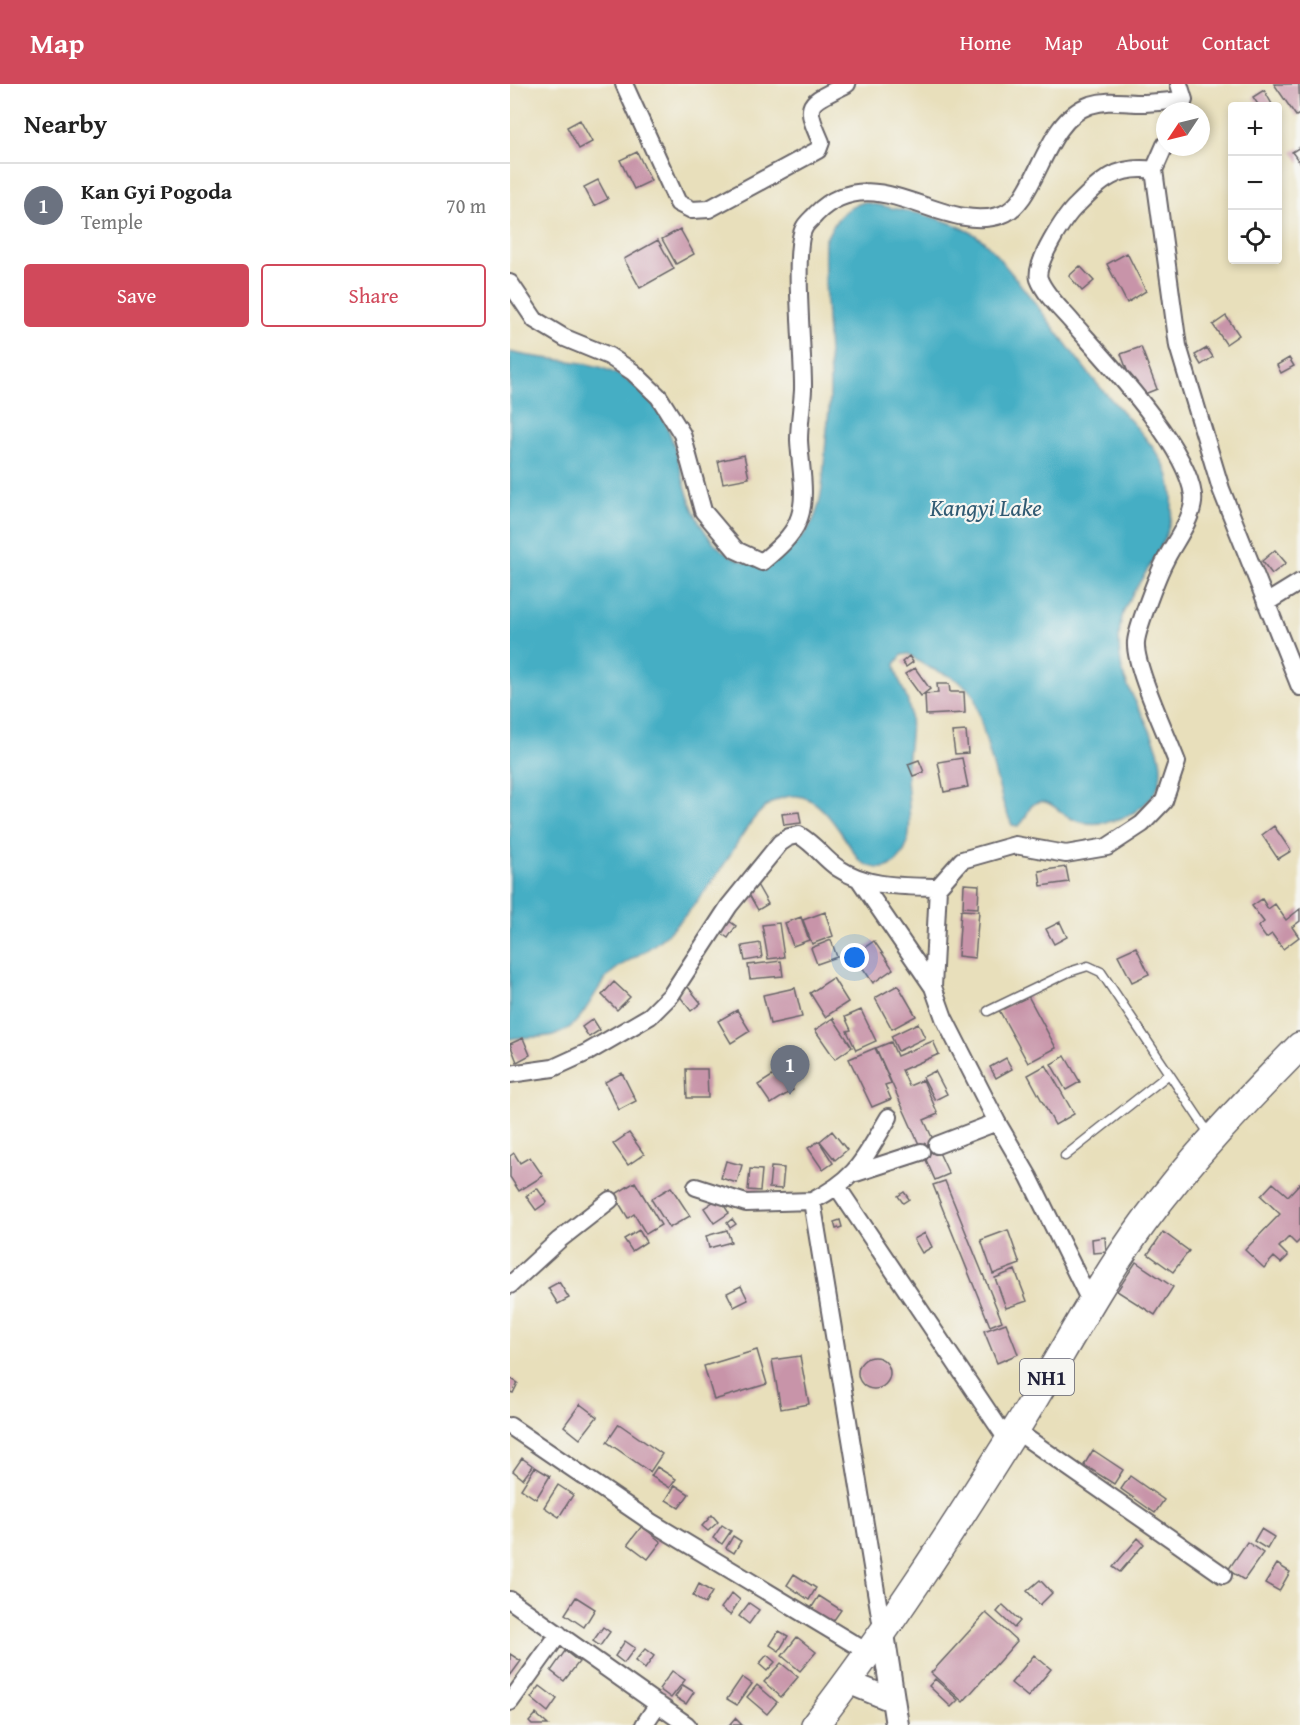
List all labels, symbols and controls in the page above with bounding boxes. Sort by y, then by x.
text: Map [30,22,84,63]
text: Home [960,27,1011,58]
text: Map [1044,27,1083,58]
text: About [1116,27,1169,58]
text: Contact [1202,27,1270,58]
north arrow [1156,102,1210,156]
map controls [1228,102,1282,264]
button: + [1228,102,1282,156]
text: Nearby [24,104,107,143]
button: − [1228,156,1282,210]
text: Kan Gyi Pogoda [81,175,232,207]
text: 1 [38,191,49,220]
text: 70 m [446,191,486,220]
text: Temple [81,207,143,236]
button: locate [1228,210,1282,264]
button: Save [24,264,249,327]
button: Share [261,264,486,327]
water label: Kangyi Lake [929,490,1042,525]
your location [840,943,869,972]
pin: 1 [770,1046,810,1095]
road number: NH1 [1020,1359,1074,1395]

